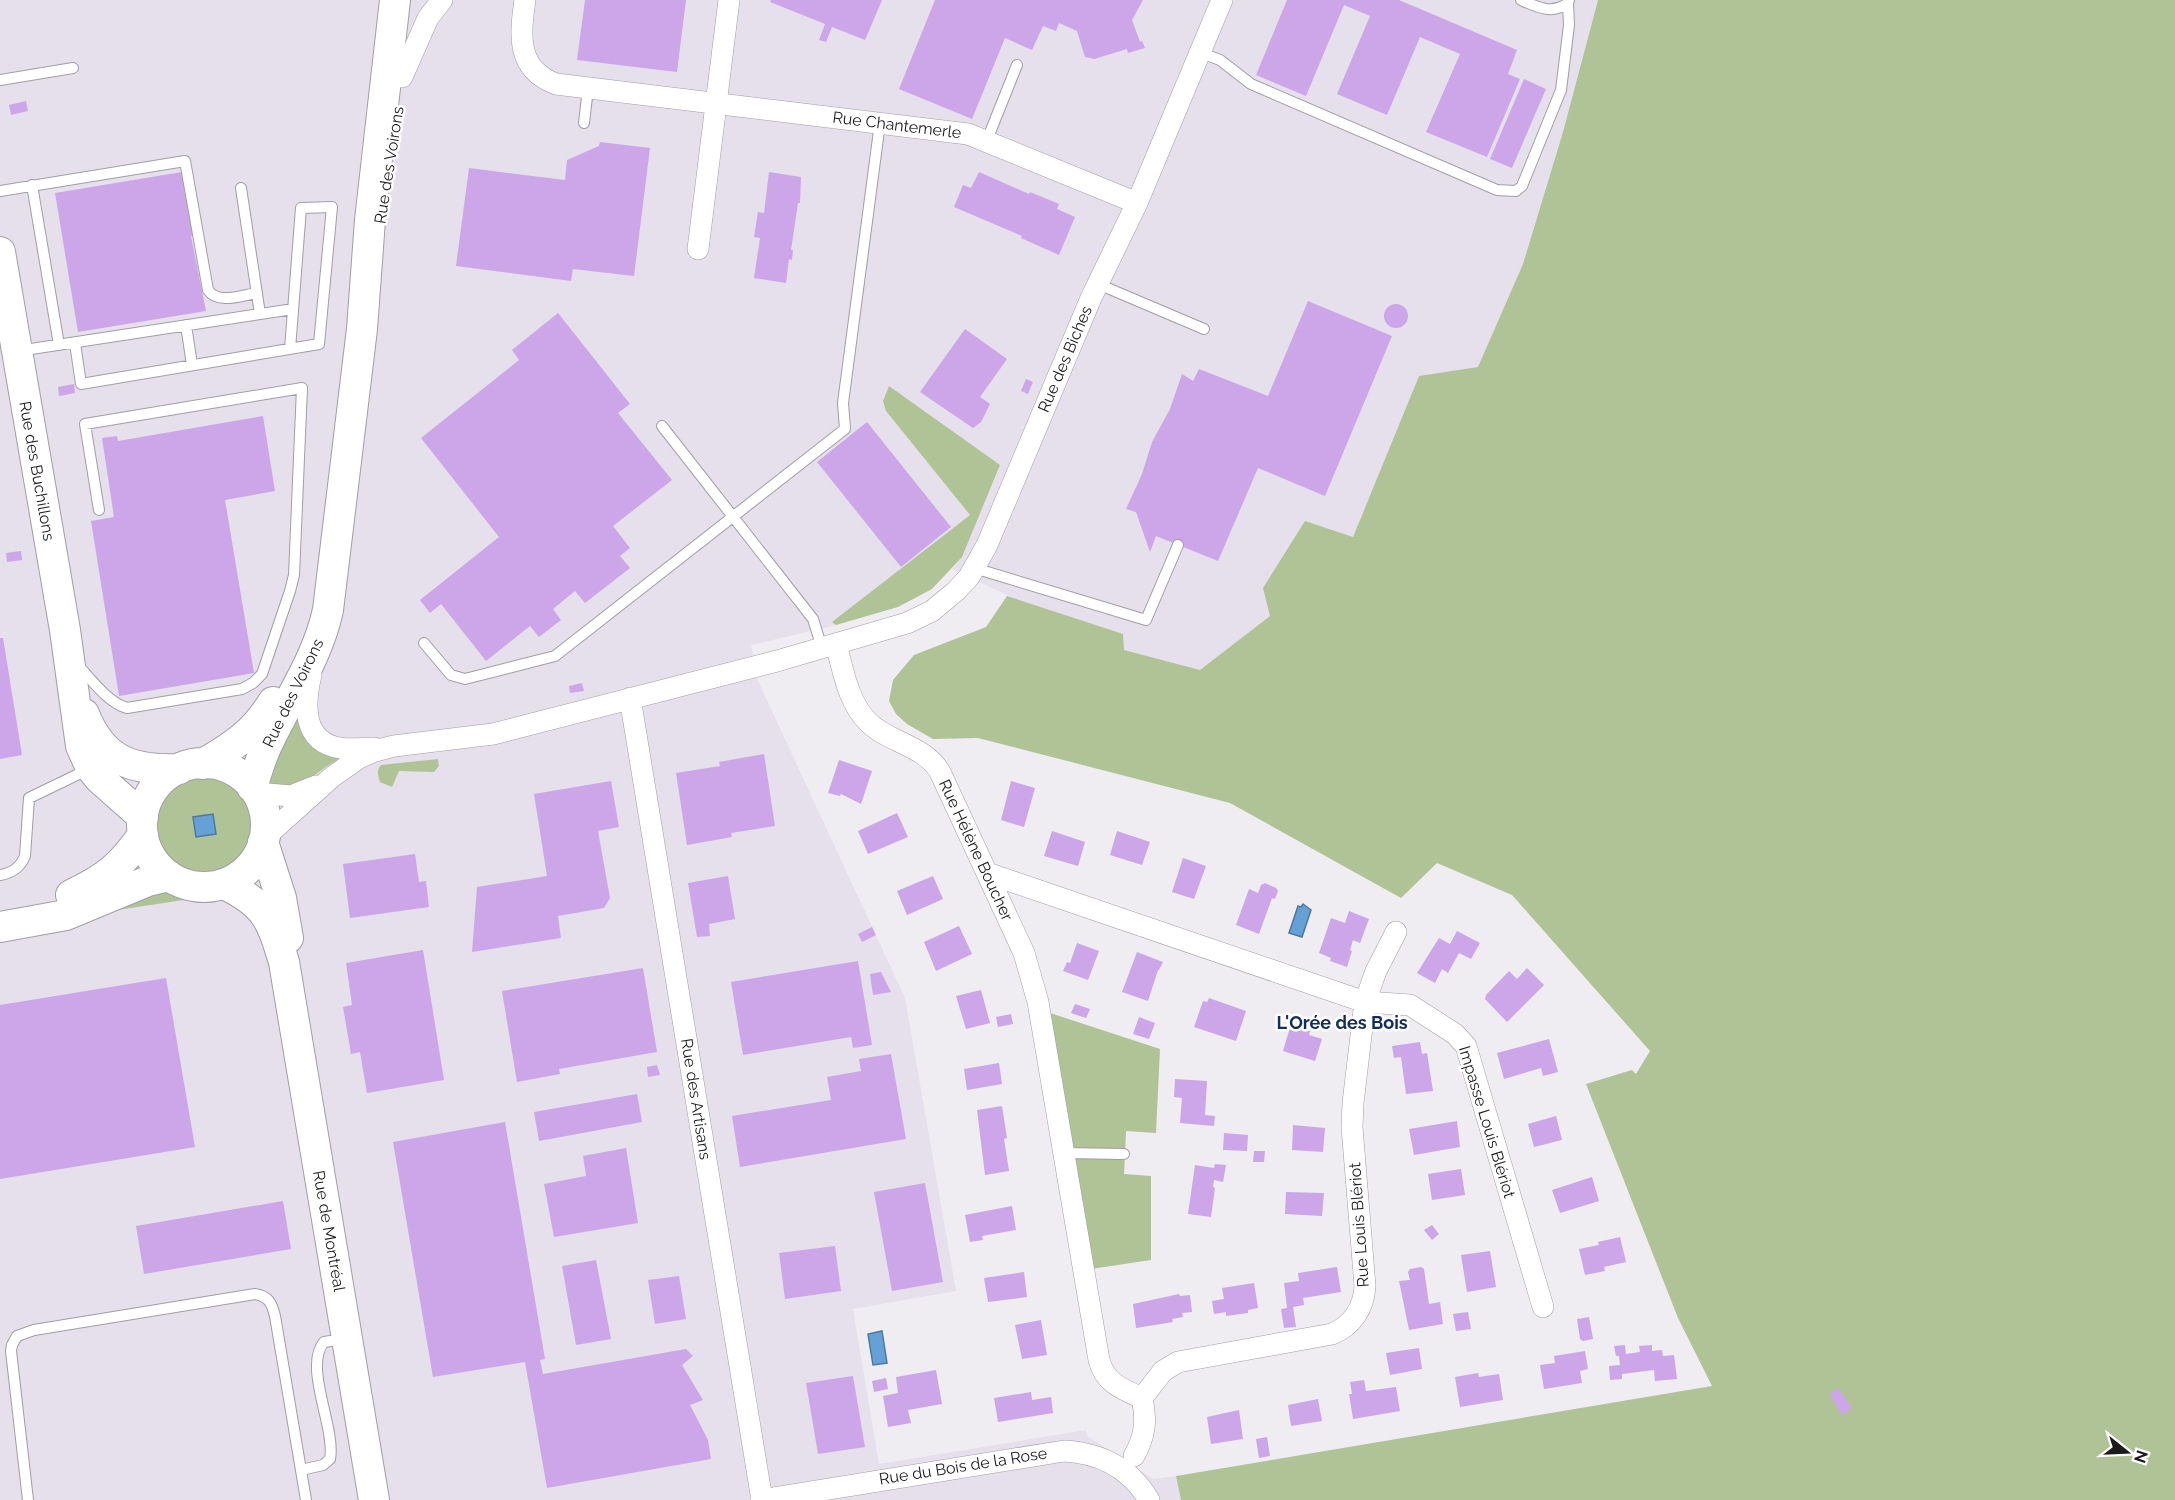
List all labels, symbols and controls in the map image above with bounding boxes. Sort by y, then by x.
street label: Rue des Voirons [370,105,408,225]
street label: Rue Chantemerle [831,108,963,142]
street label: Rue des Biches [1034,303,1096,415]
street label: Rue des Buchillons [15,400,59,543]
street label: Rue des Voirons [258,635,328,750]
street label: Rue Hélène Boucher [935,776,1017,924]
district label: L'Orée des Bois [1276,1012,1408,1033]
street label: Rue des Artisans [677,1037,715,1161]
street label: Impasse Louis Blériot [1455,1044,1519,1201]
street label: Rue Louis Blériot [1345,1161,1373,1288]
street label: Rue de Montréal [309,1169,349,1294]
north arrow [2097,1422,2157,1482]
street label: Rue du Bois de la Rose [878,1443,1048,1489]
text: N [2130,1448,2152,1465]

